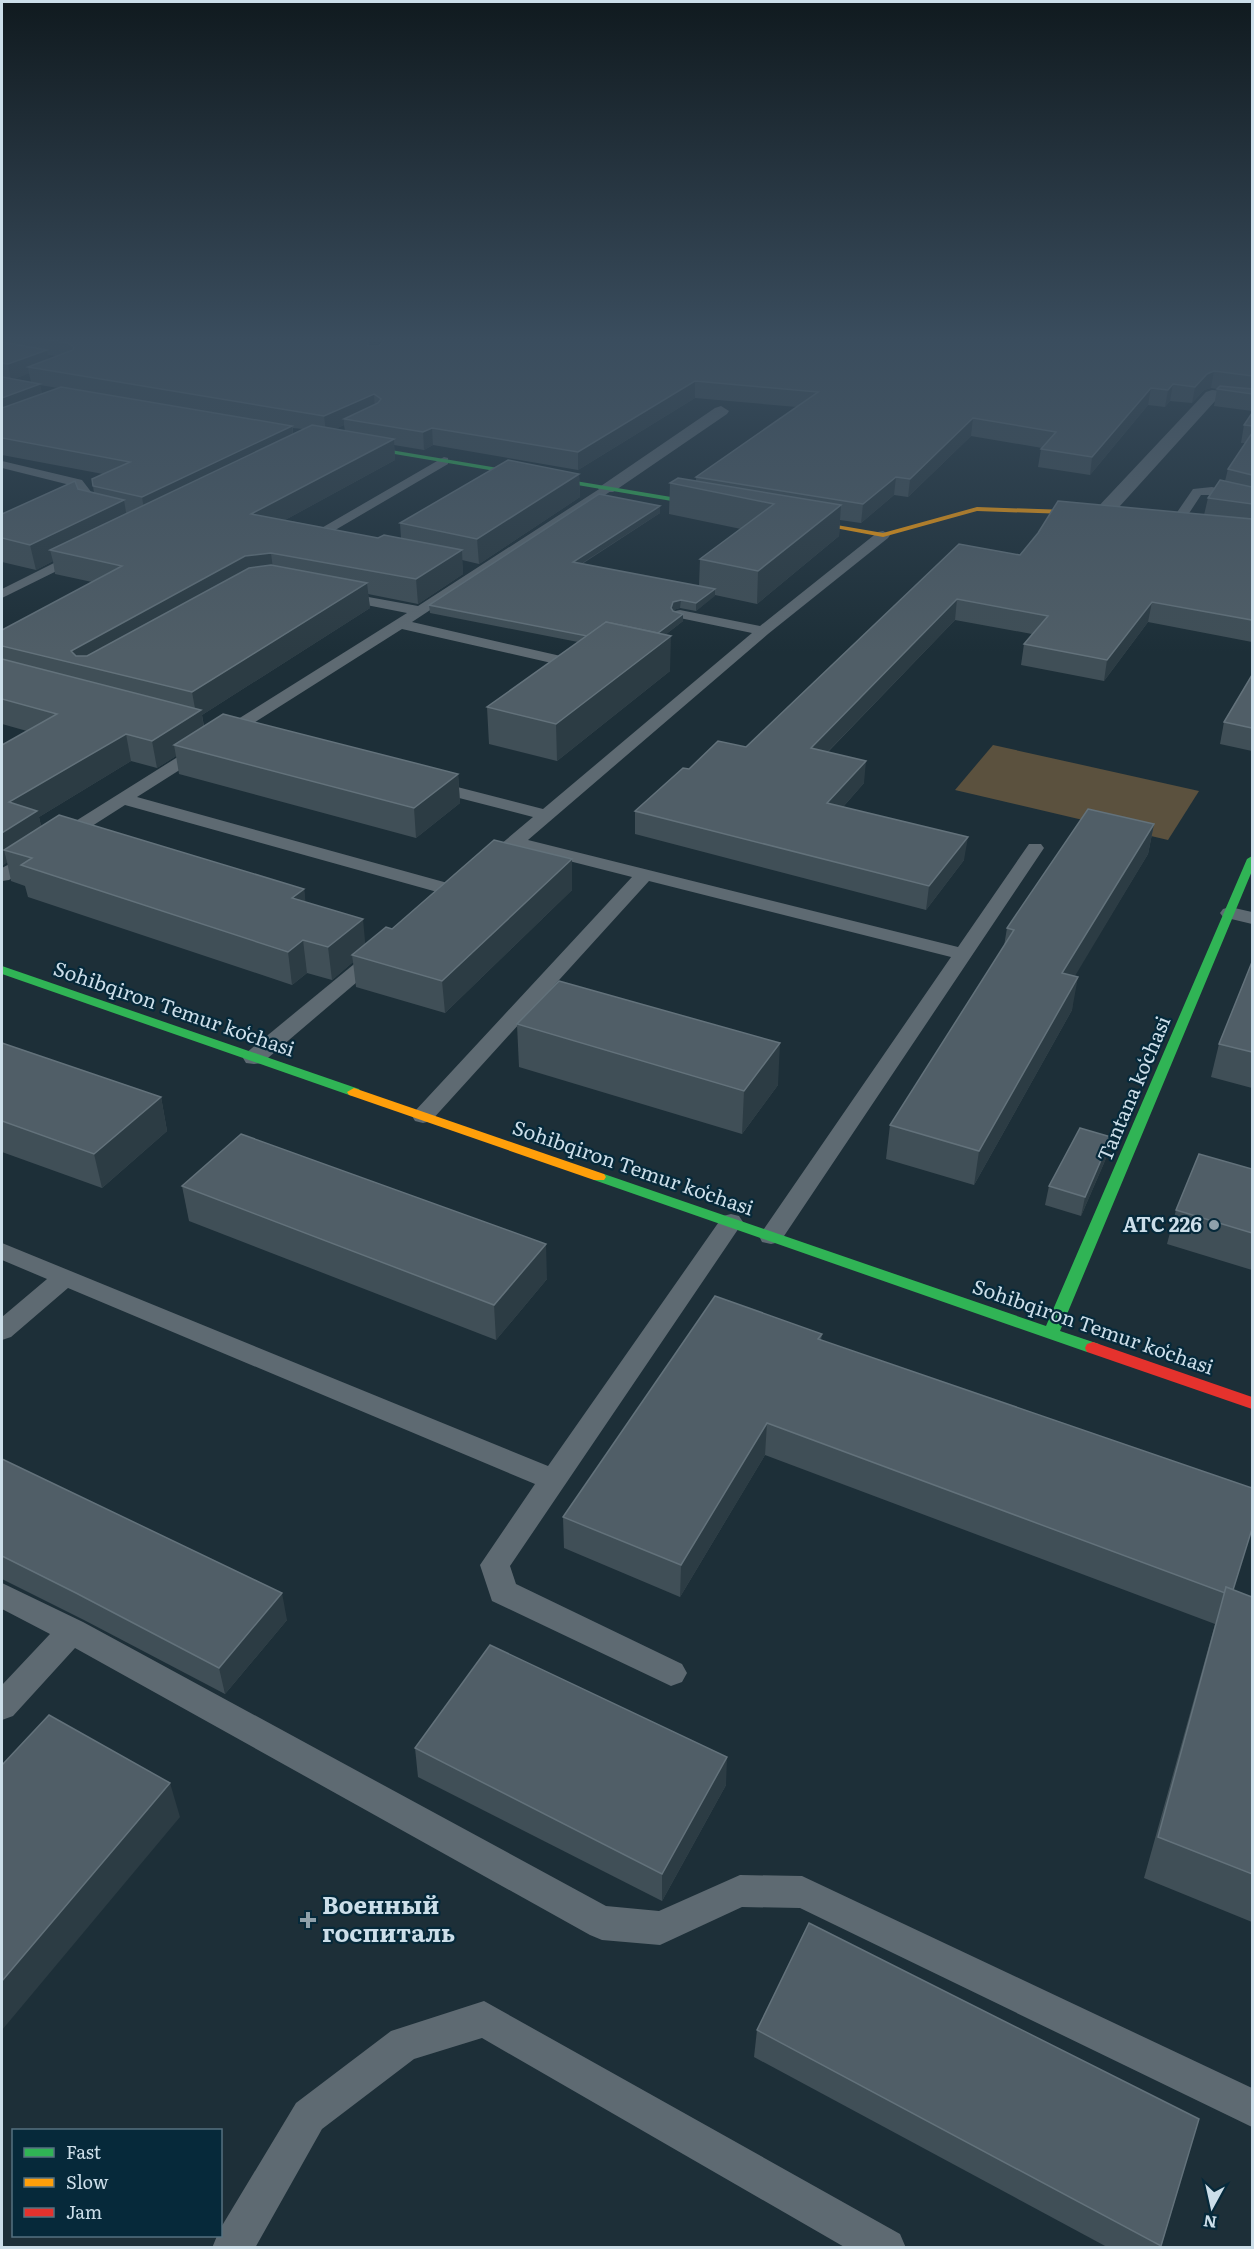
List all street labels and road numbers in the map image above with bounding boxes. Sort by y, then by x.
street label: Sohibqiron Temur koʻchasi [50,952,300,1063]
street label: Tantana koʻchasi [1088,1010,1177,1166]
street label: Sohibqiron Temur koʻchasi [509,1111,759,1222]
street label: Sohibqiron Temur koʻchasi [969,1270,1219,1381]

